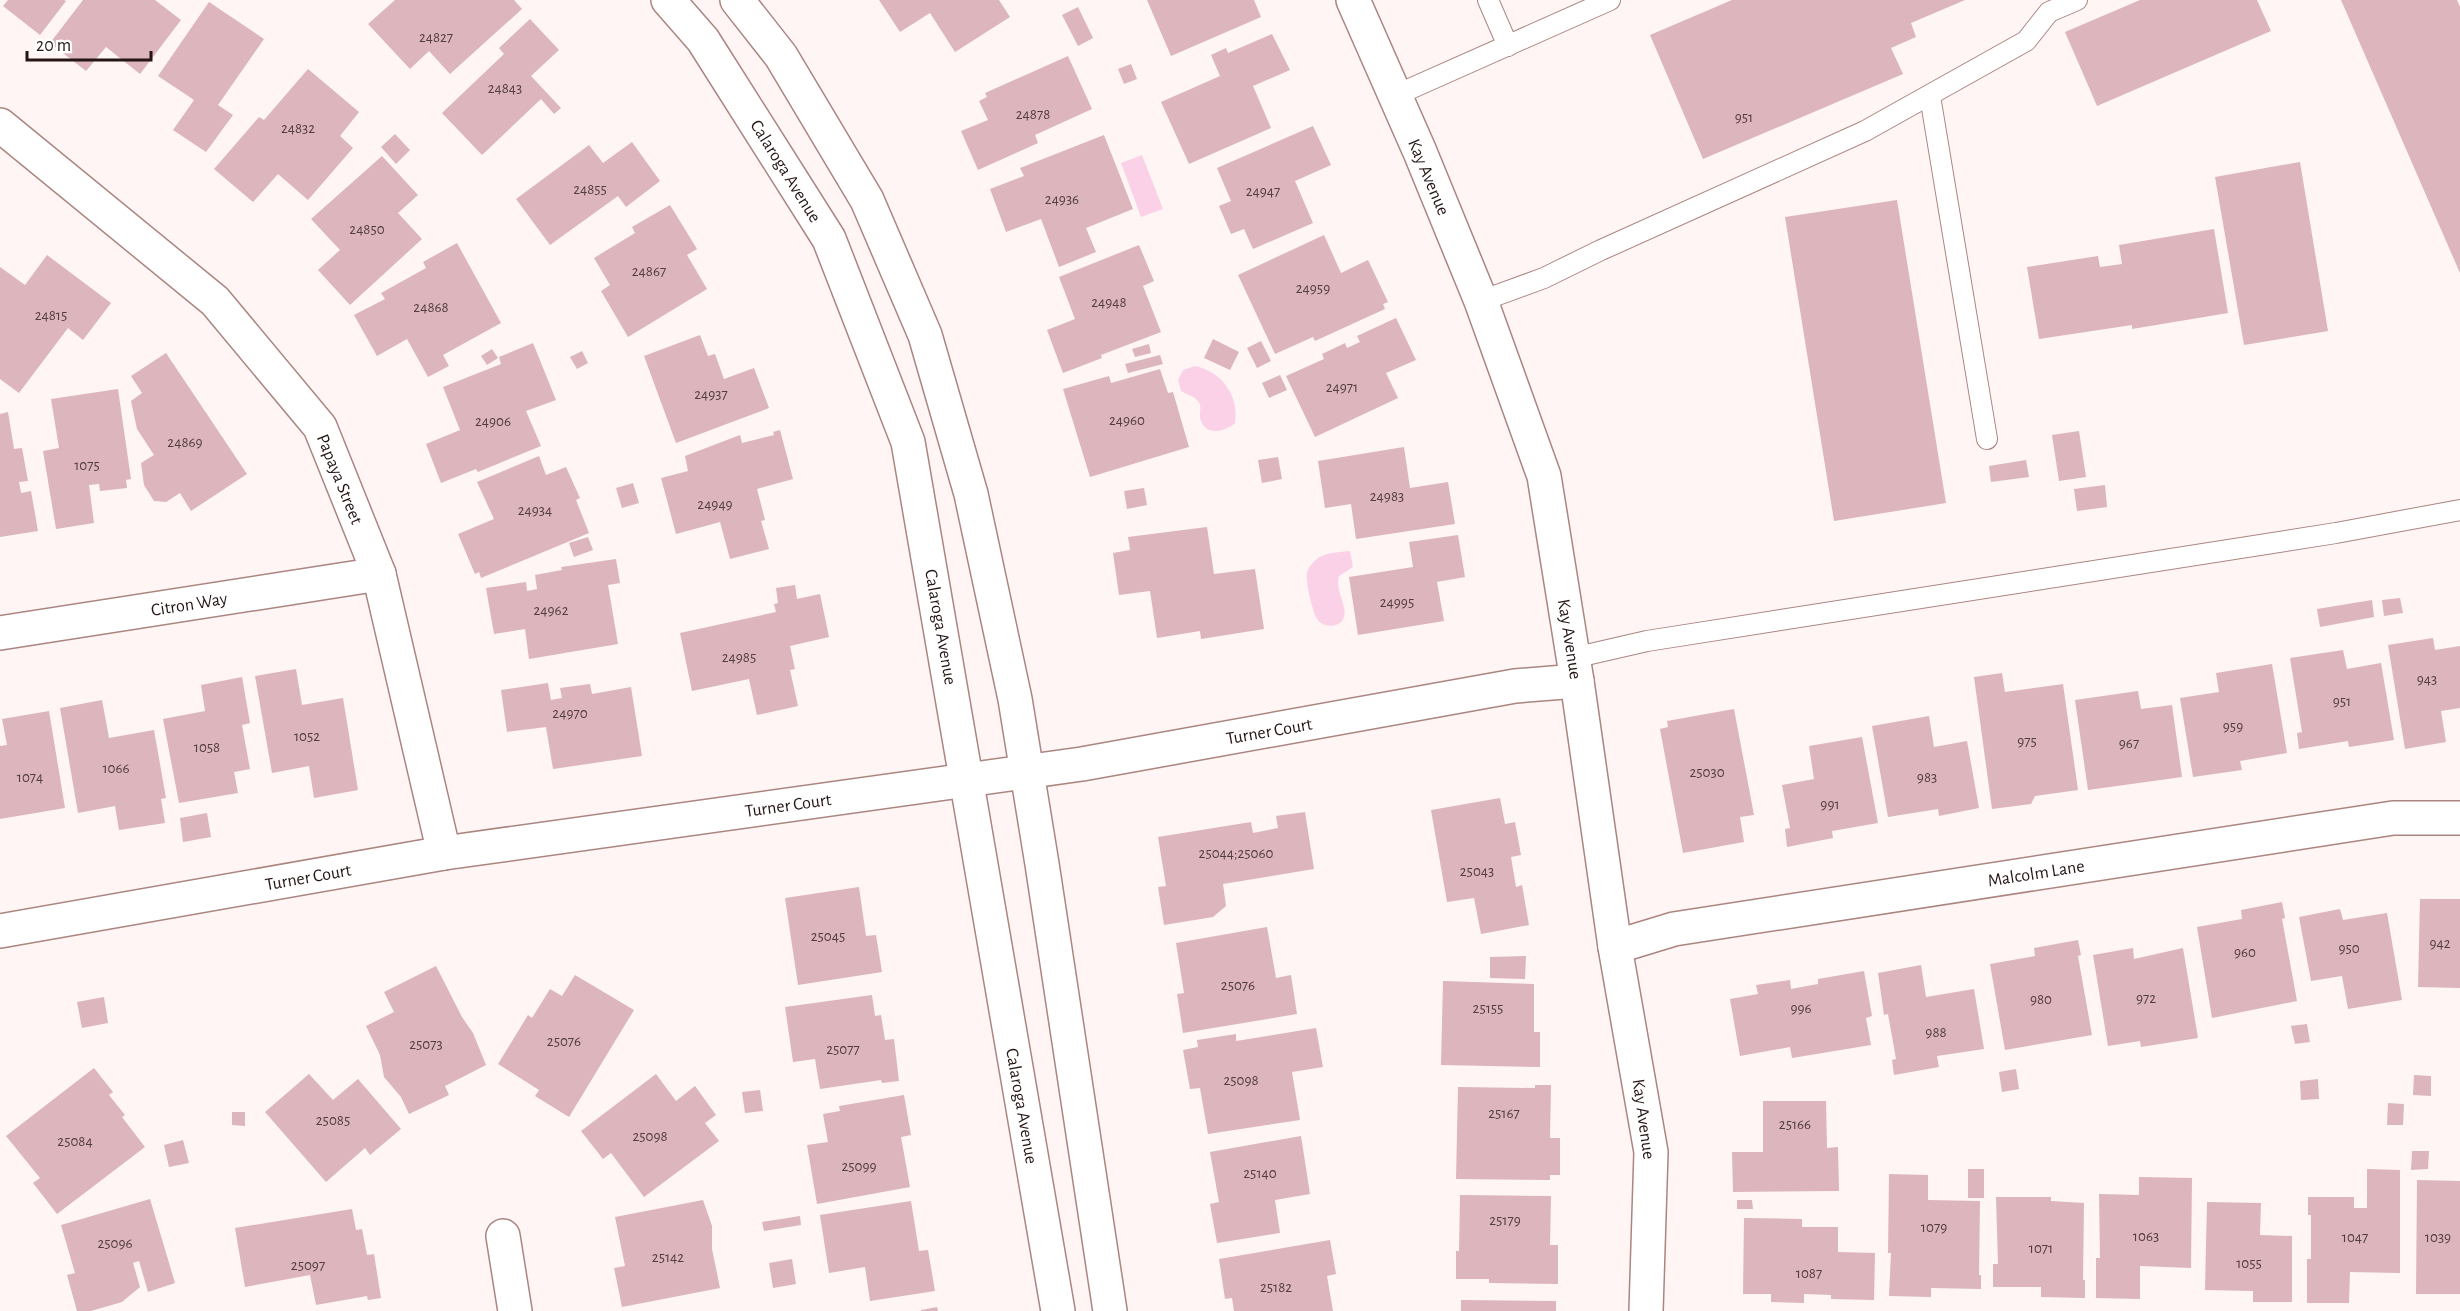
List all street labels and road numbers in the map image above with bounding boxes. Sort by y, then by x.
street label: Calaroga Avenue [746,117,824,226]
street label: Kay Avenue [1404,137,1452,218]
street label: Papaya Street [313,432,365,527]
street label: Calaroga Avenue [921,568,959,686]
street label: Citron Way [150,590,229,620]
street label: Kay Avenue [1554,598,1584,681]
street label: Turner Court [1225,716,1314,748]
street label: Turner Court [744,791,833,821]
street label: Malcolm Lane [1987,857,2086,891]
street label: Turner Court [264,862,353,894]
street label: Calaroga Avenue [1002,1047,1040,1165]
street label: Kay Avenue [1628,1078,1658,1160]

